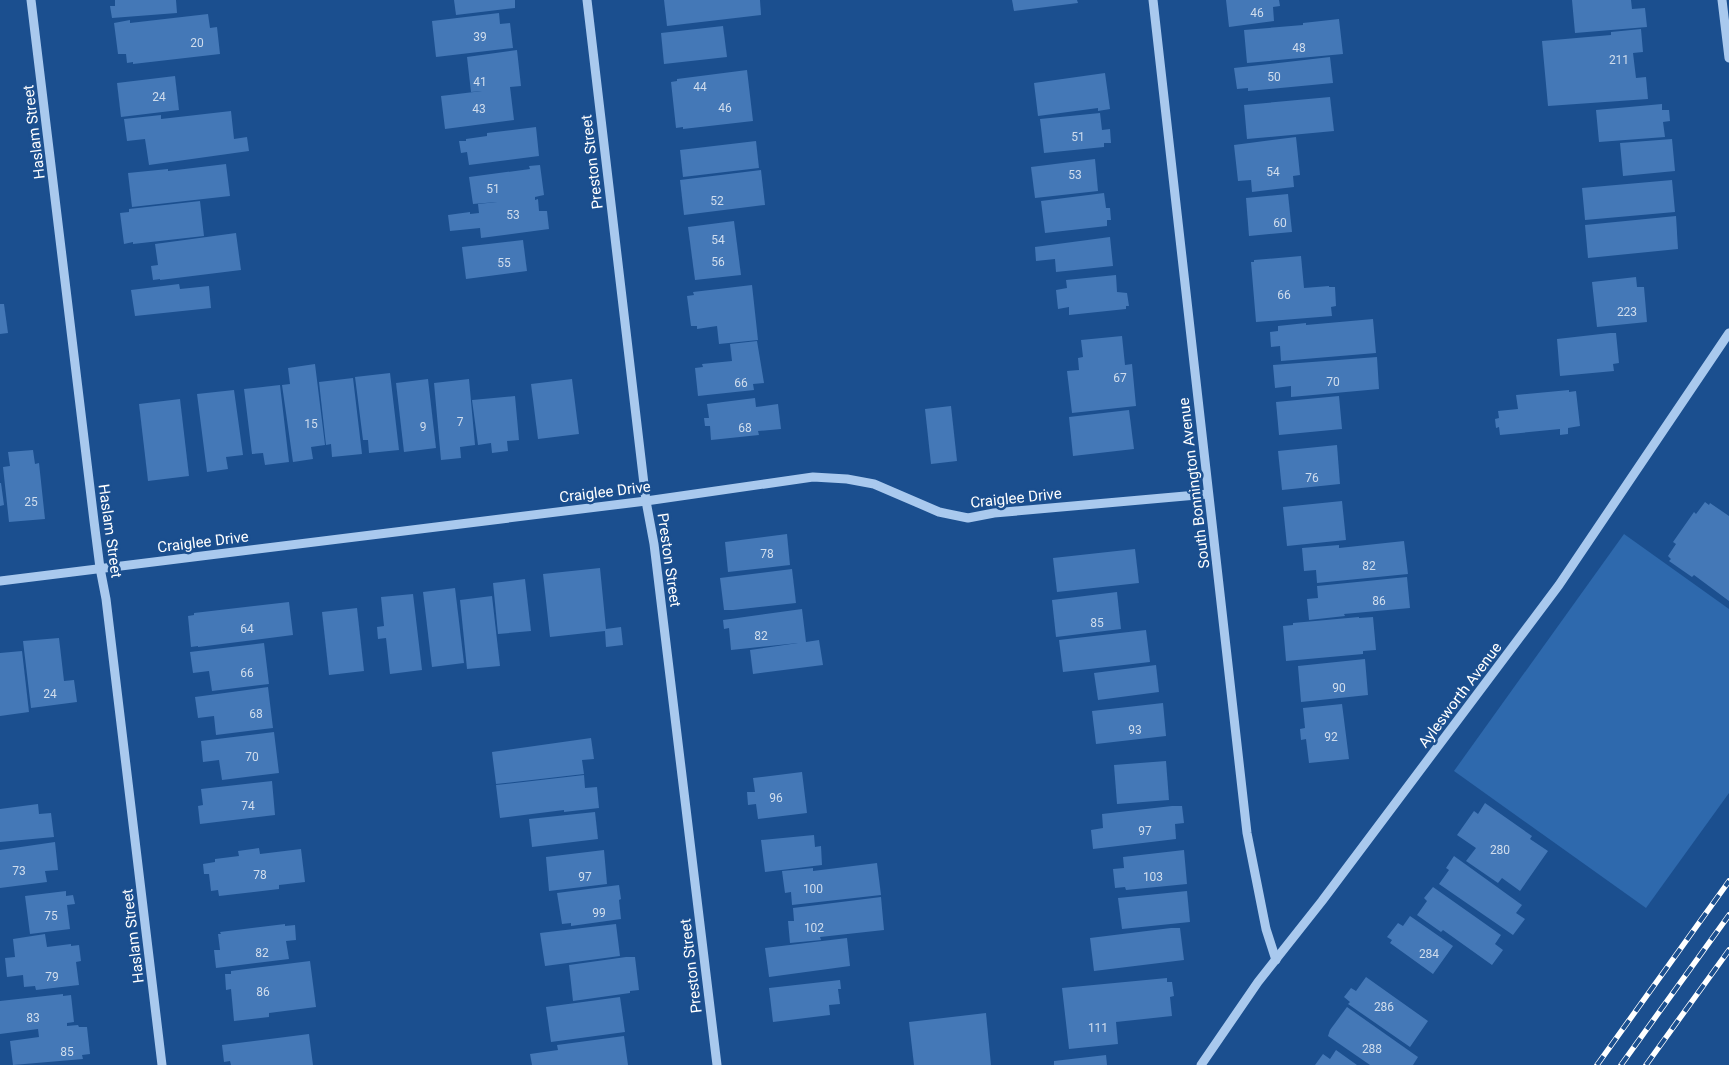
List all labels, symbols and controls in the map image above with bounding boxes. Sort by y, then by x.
house number: 46 [1250,6,1264,20]
house number: 39 [473,30,487,44]
house number: 20 [190,36,204,50]
house number: 48 [1292,41,1306,55]
house number: 211 [1609,53,1629,67]
house number: 50 [1267,70,1281,84]
house number: 41 [473,75,487,89]
house number: 44 [693,80,707,94]
street label: Haslam Street [19,84,49,180]
house number: 24 [152,90,166,104]
house number: 46 [718,101,732,115]
house number: 43 [472,102,486,116]
street label: Preston Street [577,114,607,210]
house number: 51 [1071,130,1085,144]
house number: 54 [1266,165,1280,179]
house number: 53 [1068,168,1082,182]
house number: 51 [486,182,500,196]
house number: 52 [710,194,724,208]
house number: 53 [506,208,520,222]
house number: 60 [1273,216,1287,230]
house number: 54 [711,233,725,247]
house number: 56 [711,255,725,269]
house number: 55 [497,256,511,270]
house number: 66 [1277,288,1291,302]
house number: 223 [1617,305,1637,319]
house number: 67 [1113,371,1127,385]
house number: 70 [1326,375,1340,389]
house number: 66 [734,376,748,390]
street label: South Bonnington Avenue [1175,397,1213,569]
house number: 7 [457,415,464,429]
house number: 15 [304,417,318,431]
house number: 9 [420,420,426,434]
house number: 68 [738,421,752,435]
house number: 76 [1305,471,1319,485]
street label: Craiglee Drive [558,477,652,507]
street label: Haslam Street [94,483,126,579]
street label: Craiglee Drive [969,484,1063,512]
house number: 25 [24,495,38,509]
street label: Preston Street [653,512,685,608]
street label: Craiglee Drive [156,527,250,557]
house number: 78 [760,547,774,561]
house number: 82 [1362,559,1376,573]
house number: 86 [1372,594,1386,608]
house number: 85 [1090,616,1104,630]
house number: 64 [240,622,254,636]
house number: 82 [754,629,768,643]
street label: Aylesworth Avenue [1415,639,1505,751]
house number: 66 [240,666,254,680]
house number: 90 [1332,681,1346,695]
house number: 24 [43,687,57,701]
house number: 68 [249,707,263,721]
house number: 93 [1128,723,1142,737]
house number: 92 [1324,730,1338,744]
house number: 70 [245,750,259,764]
house number: 96 [769,791,783,805]
house number: 74 [241,799,255,813]
house number: 97 [1138,824,1152,838]
house number: 280 [1490,843,1510,857]
house number: 73 [12,864,26,878]
house number: 78 [253,868,267,882]
house number: 97 [578,870,592,884]
house number: 103 [1143,870,1163,884]
house number: 100 [803,882,823,896]
street label: Haslam Street [118,888,148,984]
house number: 99 [592,906,606,920]
house number: 75 [44,909,58,923]
street label: Preston Street [676,918,706,1014]
house number: 102 [804,921,824,935]
house number: 82 [255,946,269,960]
house number: 284 [1419,947,1439,961]
house number: 79 [45,970,59,984]
house number: 86 [256,985,270,999]
house number: 286 [1374,1000,1394,1014]
house number: 83 [26,1011,40,1025]
house number: 111 [1088,1021,1108,1035]
house number: 288 [1362,1042,1382,1056]
house number: 85 [60,1045,74,1059]

